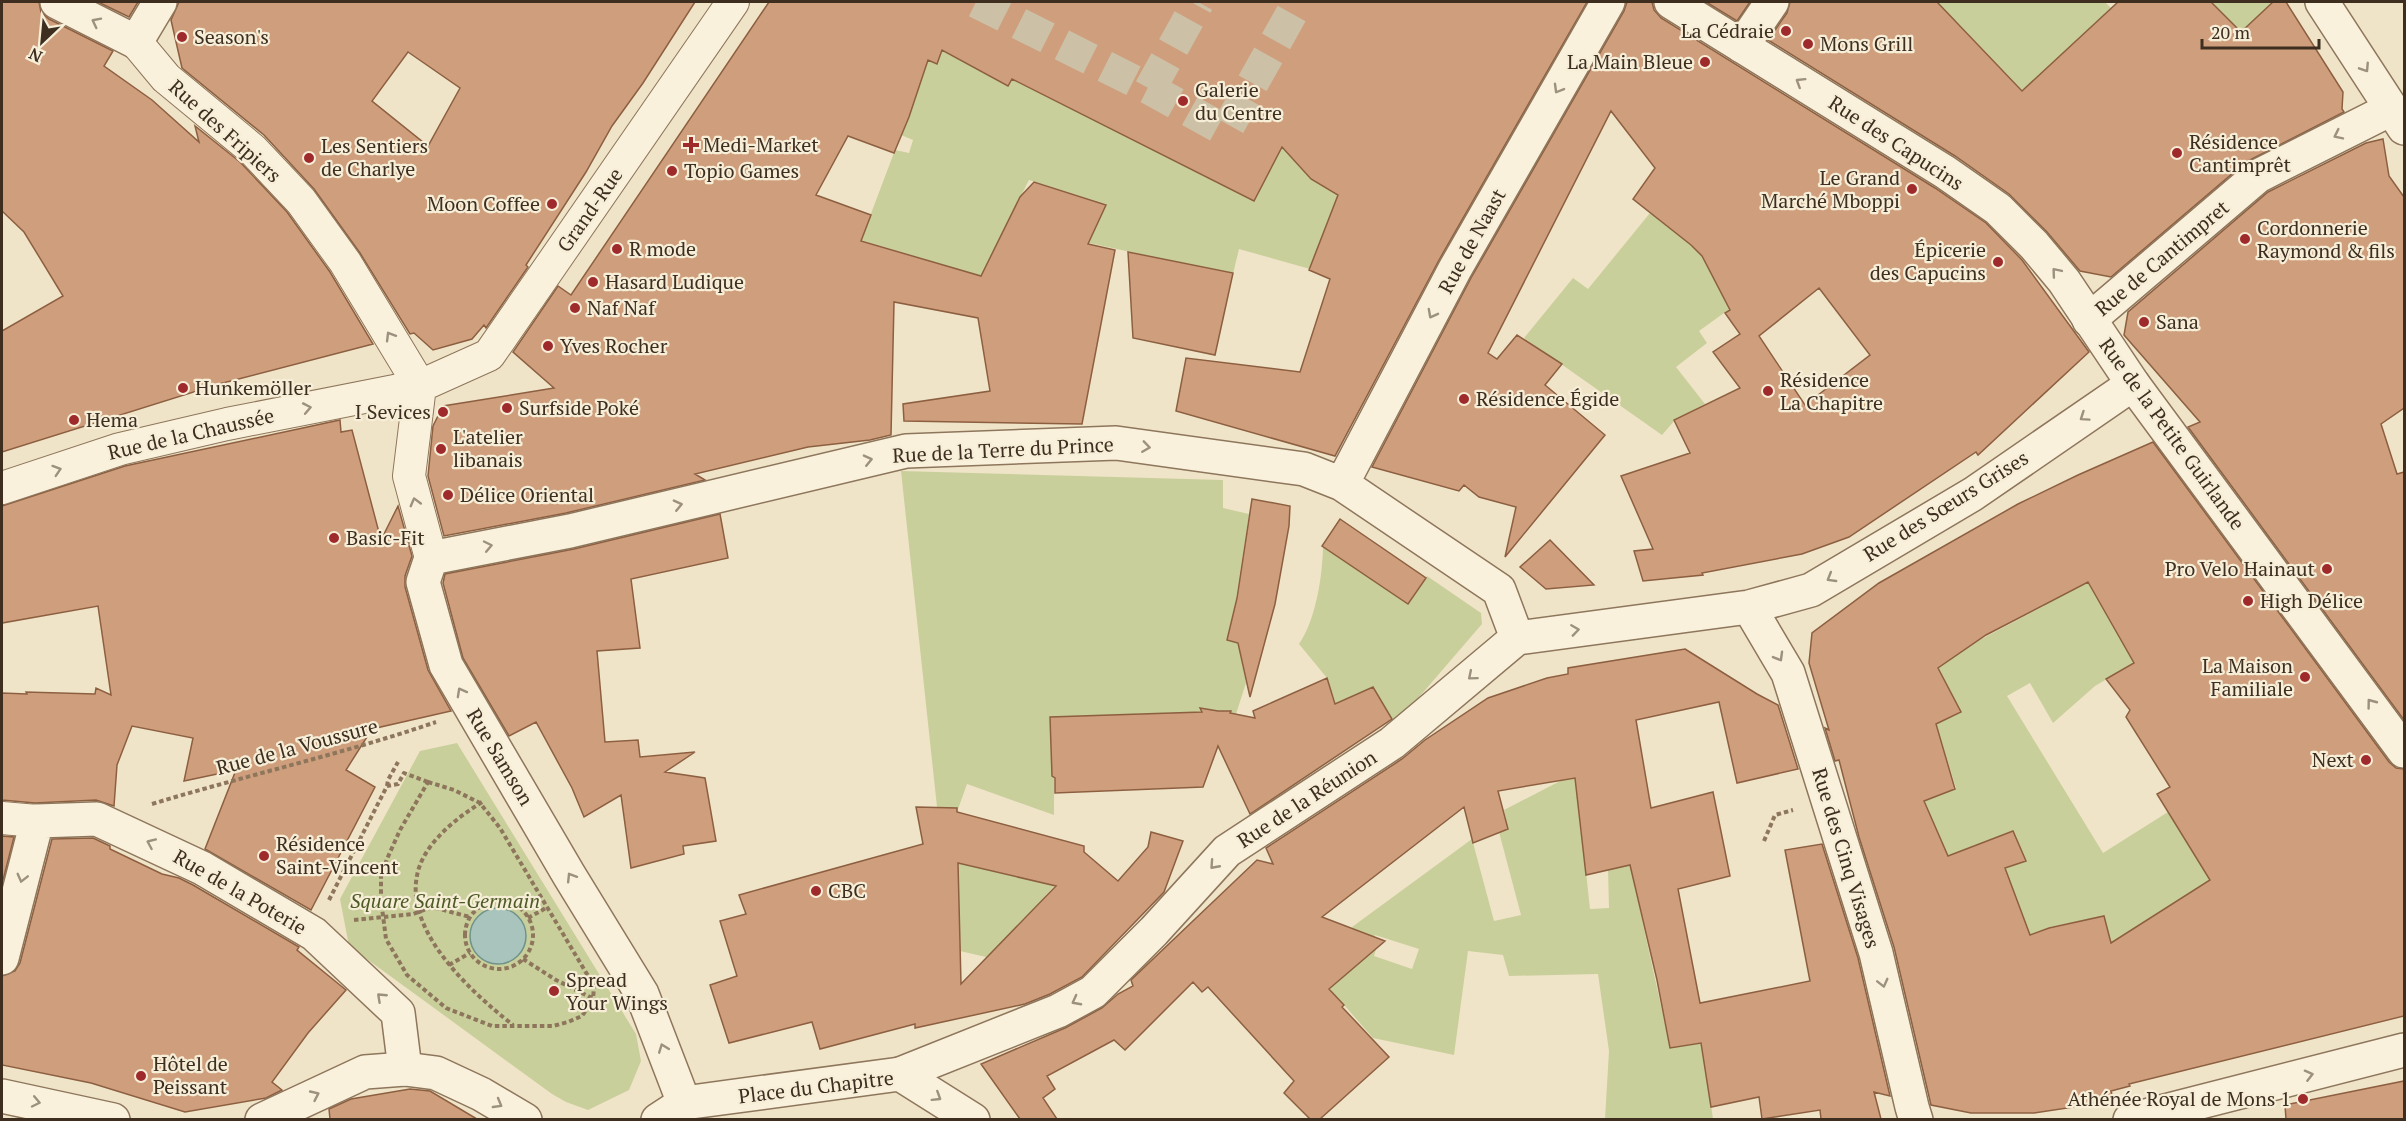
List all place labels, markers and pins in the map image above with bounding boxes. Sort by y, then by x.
place label: La Cédraie [1681,17,1774,44]
place label: Season's [194,23,269,50]
marker: La Cédraie [1779,24,1793,38]
marker: Season's [175,30,189,44]
place label: Mons Grill [1820,30,1913,57]
marker: Mons Grill [1801,37,1815,51]
place label: La Main Bleue [1567,48,1693,75]
marker: La Main Bleue [1698,55,1712,69]
place label: Galerie du Centre [1195,76,1282,126]
marker: Galerie du Centre [1176,94,1190,108]
place label: Résidence Cantimprêt [2189,128,2292,178]
place label: Medi-Market [703,131,819,158]
place label: Les Sentiers de Charlye [321,132,428,182]
marker: Medi-Market [684,138,698,152]
marker: Résidence Cantimprêt [2170,146,2184,160]
marker: Les Sentiers de Charlye [302,151,316,165]
place label: Topio Games [684,157,799,184]
marker: Topio Games [665,164,679,178]
place label: Le Grand Marché Mboppi [1761,164,1900,214]
marker: Le Grand Marché Mboppi [1905,182,1919,196]
place label: Moon Coffee [427,190,540,217]
marker: Moon Coffee [545,197,559,211]
place label: Cordonnerie Raymond & fils [2257,214,2395,264]
marker: Cordonnerie Raymond & fils [2238,232,2252,246]
place label: R mode [629,235,696,262]
place label: Épicerie des Capucins [1870,236,1986,286]
marker: R mode [610,242,624,256]
marker: Épicerie des Capucins [1991,255,2005,269]
place label: Hasard Ludique [605,268,744,295]
marker: Hasard Ludique [586,275,600,289]
place label: Naf Naf [587,294,656,321]
marker: Naf Naf [568,301,582,315]
place label: Sana [2156,308,2199,335]
marker: Sana [2137,315,2151,329]
place label: Yves Rocher [560,332,668,359]
marker: Yves Rocher [541,339,555,353]
place label: Résidence La Chapitre [1780,366,1883,416]
place label: Hunkemöller [195,374,311,401]
marker: Hunkemöller [176,381,190,395]
marker: Résidence La Chapitre [1761,384,1775,398]
place label: Résidence Égide [1476,385,1619,412]
marker: Résidence Égide [1457,392,1471,406]
place label: Surfside Poké [519,394,639,421]
place label: I Sevices [355,398,431,425]
marker: Surfside Poké [500,401,514,415]
marker: I Sevices [436,405,450,419]
place label: Hema [86,406,138,433]
marker: Hema [67,413,81,427]
place label: L'atelier libanais [453,423,523,473]
marker: L'atelier libanais [434,442,448,456]
place label: Délice Oriental [460,481,594,508]
marker: Délice Oriental [441,488,455,502]
place label: Basic-Fit [346,524,425,551]
marker: Basic-Fit [327,531,341,545]
place label: Pro Velo Hainaut [2165,555,2316,582]
marker: Pro Velo Hainaut [2320,562,2334,576]
place label: High Délice [2260,587,2363,614]
marker: High Délice [2241,594,2255,608]
place label: La Maison Familiale [2202,652,2293,702]
marker: La Maison Familiale [2298,670,2312,684]
place label: Next [2312,746,2355,773]
marker: Next [2359,753,2373,767]
place label: Résidence Saint-Vincent [276,830,399,880]
marker: Résidence Saint-Vincent [257,849,271,863]
place label: CBC [828,877,866,904]
marker: CBC [809,884,823,898]
place label: Spread Your Wings [566,966,668,1016]
marker: Spread Your Wings [547,984,561,998]
place label: Hôtel de Peissant [153,1050,228,1100]
marker: Hôtel de Peissant [134,1069,148,1083]
place label: Athénée Royal de Mons 1 [2068,1085,2291,1112]
marker: Athénée Royal de Mons 1 [2296,1092,2310,1106]

